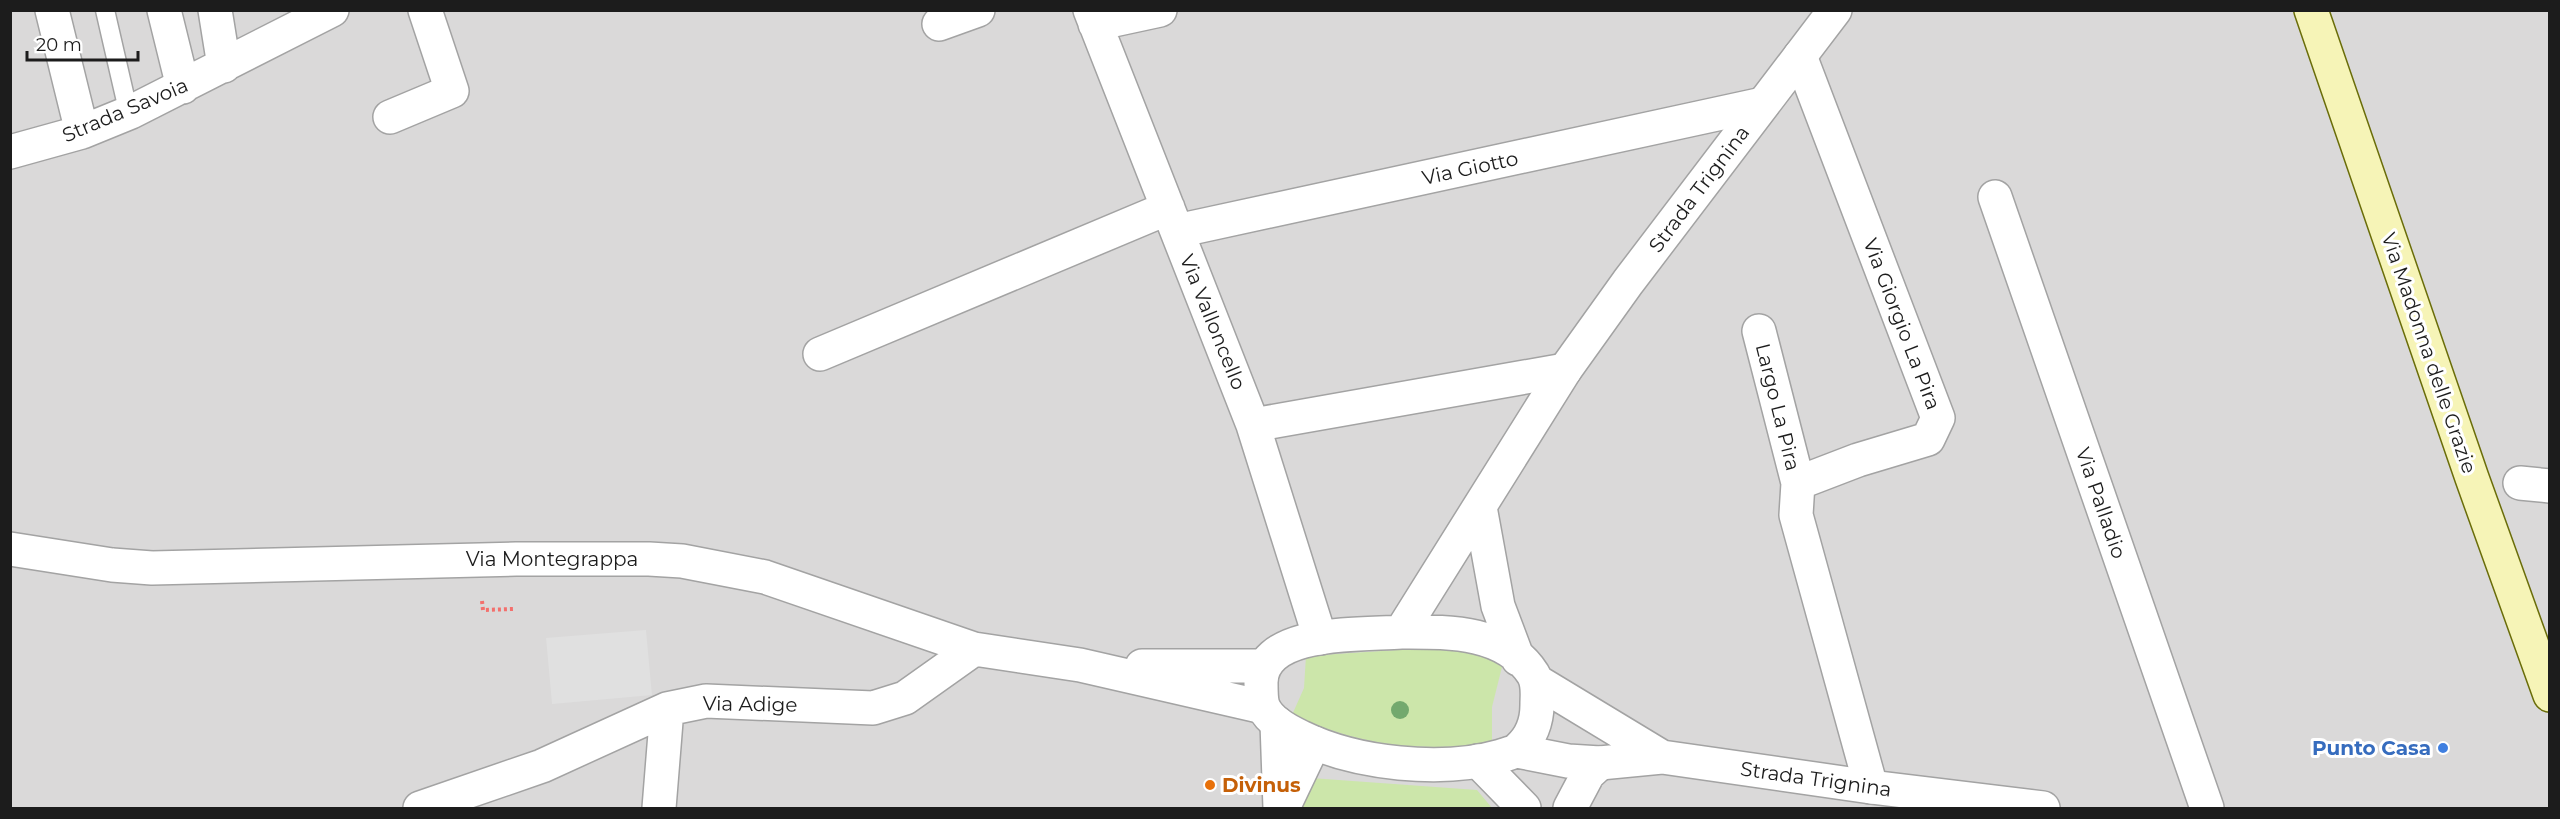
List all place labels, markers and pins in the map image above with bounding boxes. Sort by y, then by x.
place label: Punto Casa [2312,736,2431,760]
marker: Punto Casa [2436,741,2450,755]
place label: Divinus [1222,773,1301,797]
marker: Divinus [1203,778,1217,792]

